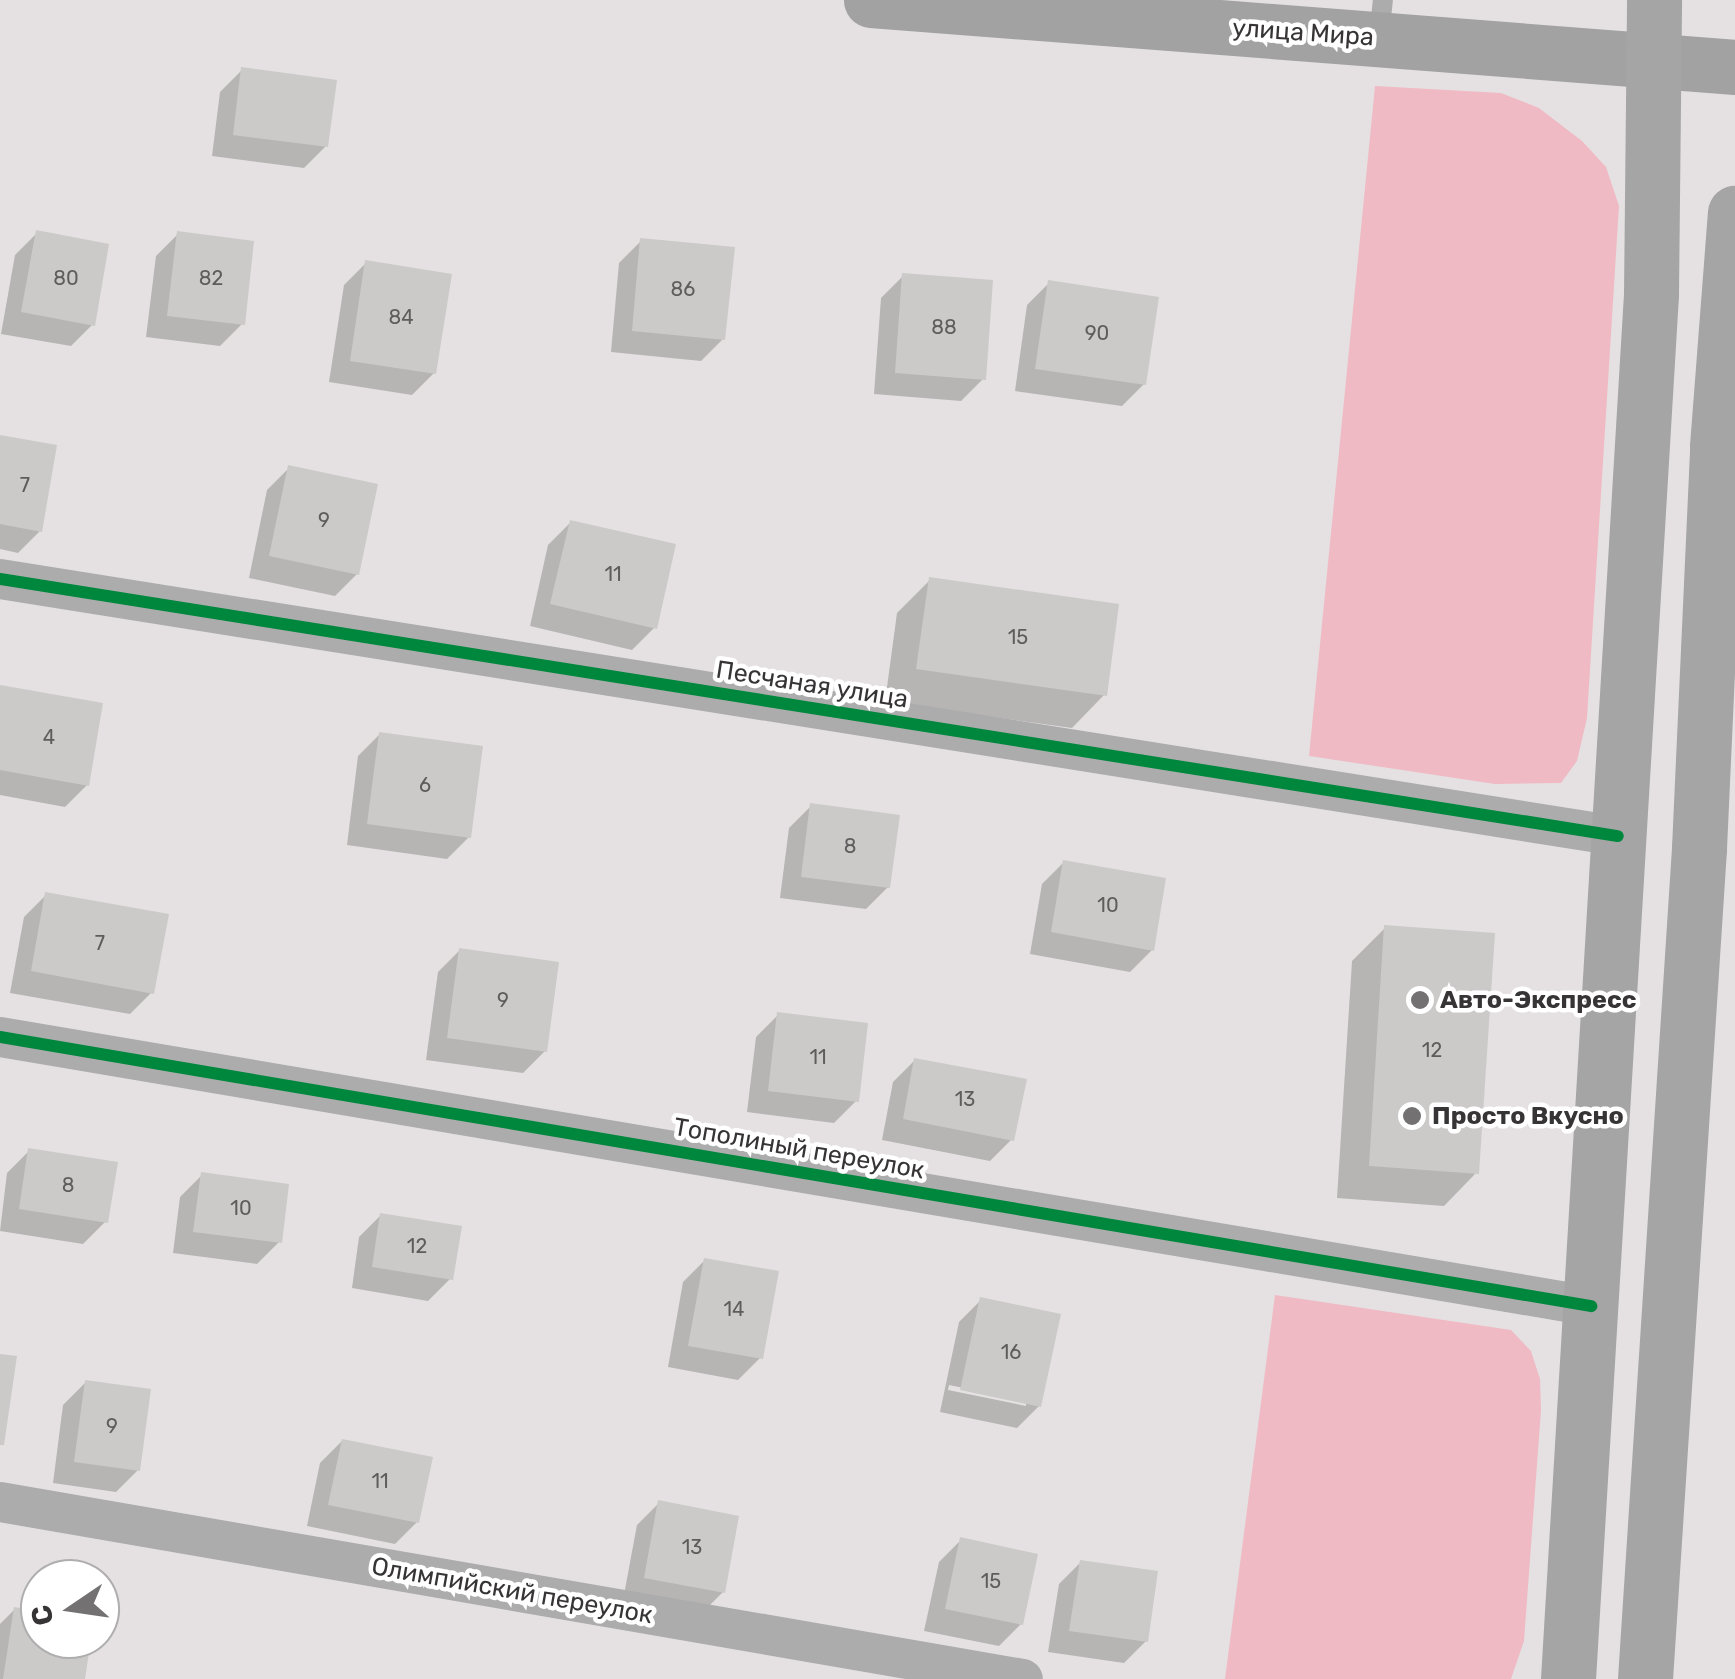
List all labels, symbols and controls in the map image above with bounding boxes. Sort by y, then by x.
street label: улица Мира [1231,13,1375,53]
house number: 80 [53,266,79,290]
house number: 82 [199,266,223,290]
house number: 86 [671,277,695,301]
house number: 84 [388,305,414,329]
house number: 88 [931,315,957,339]
house number: 90 [1085,321,1109,345]
house number: 7 [20,473,30,497]
house number: 9 [318,508,330,532]
house number: 11 [604,562,622,586]
house number: 15 [1008,625,1028,649]
street label: Песчаная улица [714,655,910,715]
house number: 4 [43,725,55,749]
house number: 6 [419,773,431,797]
house number: 8 [844,834,856,858]
house number: 10 [1097,893,1119,917]
house number: 7 [95,931,105,955]
place label: Авто-Экспресс [1440,985,1636,1015]
house number: 9 [497,988,509,1012]
marker: Авто-Экспресс [1409,989,1431,1011]
house number: 12 [1422,1038,1442,1062]
house number: 11 [809,1045,827,1069]
house number: 13 [955,1087,975,1111]
place label: Просто Вкусно [1432,1101,1624,1131]
marker: Просто Вкусно [1401,1105,1423,1127]
street label: Тополиный переулок [671,1112,927,1186]
house number: 8 [62,1173,74,1197]
house number: 10 [230,1196,252,1220]
house number: 12 [407,1234,427,1258]
house number: 14 [724,1297,744,1321]
house number: 16 [1001,1340,1021,1364]
house number: 9 [106,1414,118,1438]
house number: 11 [371,1469,389,1493]
house number: 13 [682,1535,702,1559]
street label: Олимпийский переулок [369,1552,655,1630]
north arrow [20,1559,120,1659]
house number: 15 [981,1569,1001,1593]
text: С [24,1602,61,1629]

